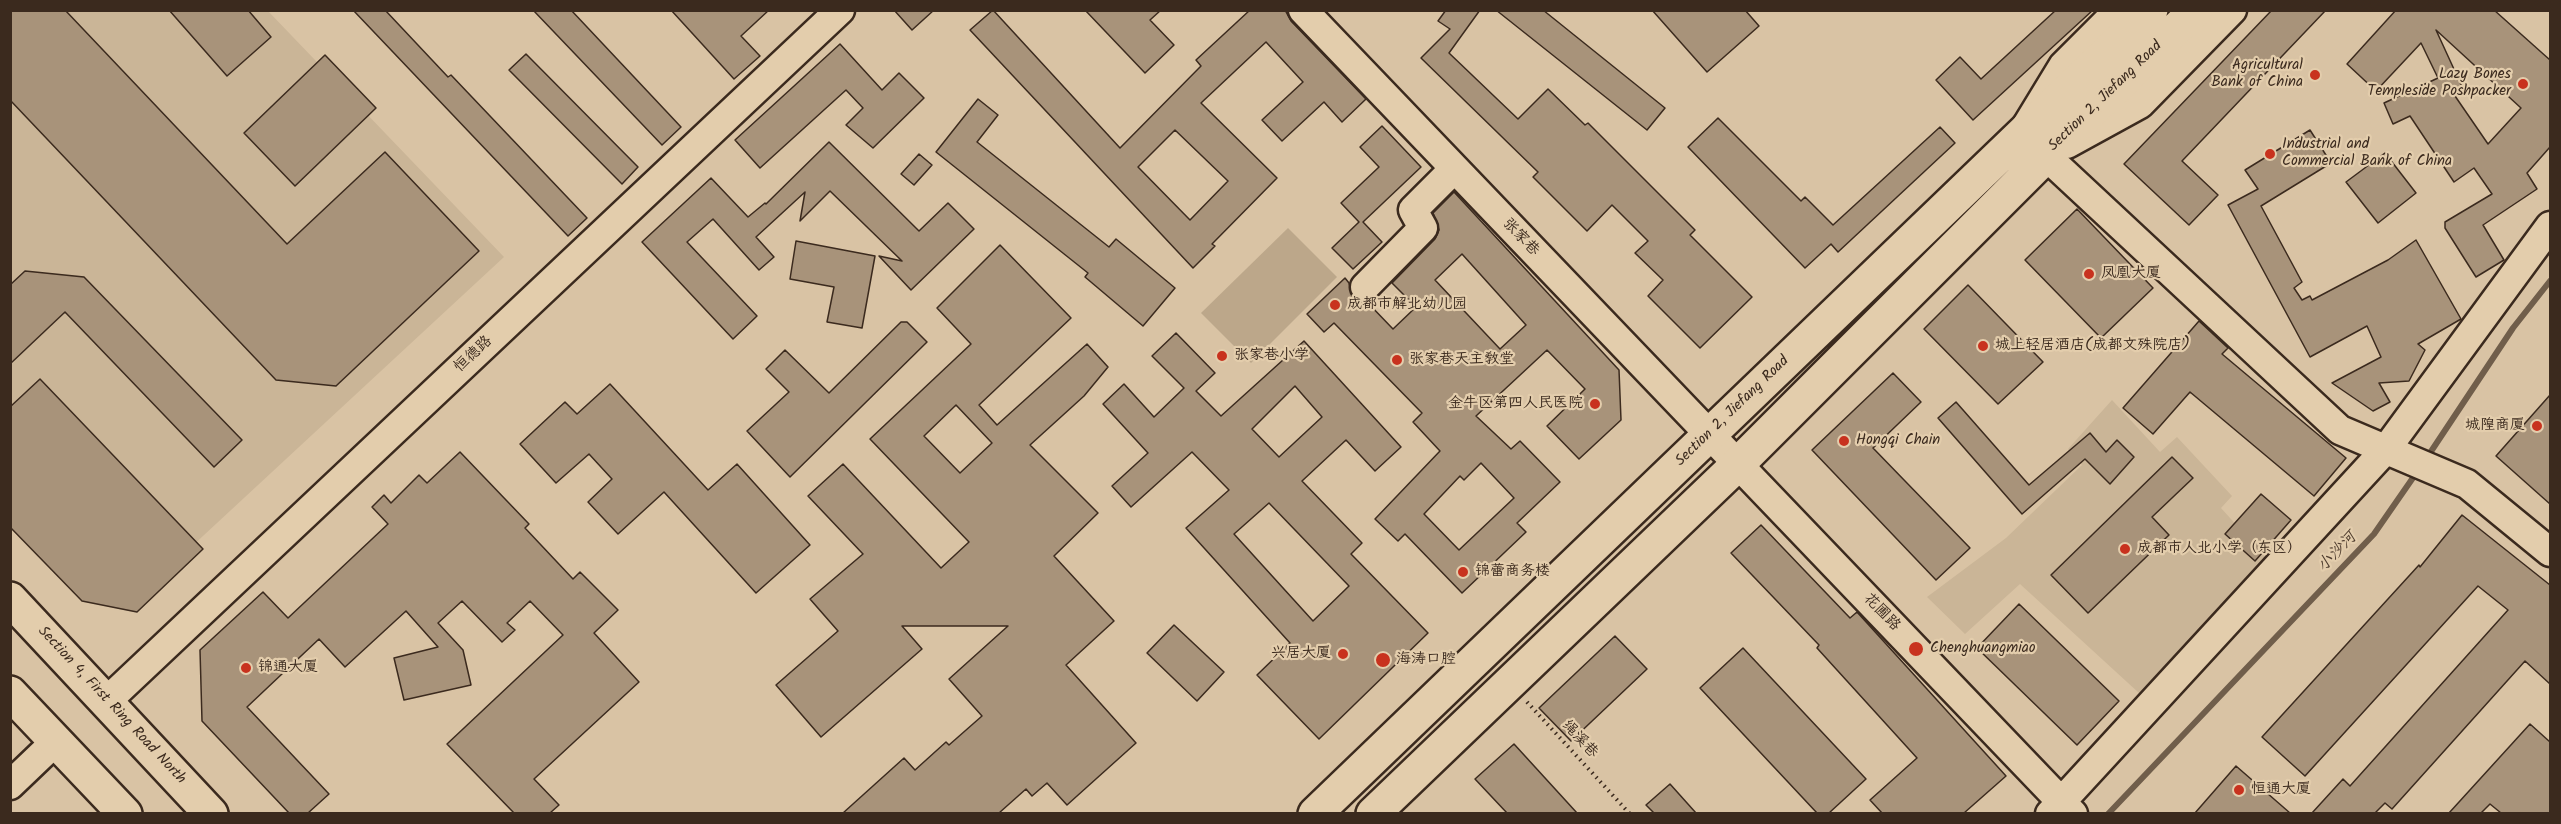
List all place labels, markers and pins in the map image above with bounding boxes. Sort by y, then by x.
place label: Agricultural Bank of China [2211,57,2303,92]
place label: Lazy Bones Templeside Poshpacker [2367,66,2511,101]
marker: Agricultural Bank of China [2308,68,2322,82]
marker: Lazy Bones Templeside Poshpacker [2516,77,2530,91]
place label: Industrial and Commercial Bank of China [2282,136,2452,171]
marker: Industrial and Commercial Bank of China [2263,147,2277,161]
place label: 凤凰大厦 [2101,265,2161,283]
marker: 凤凰大厦 [2082,267,2096,281]
place label: 成都市解北幼儿园 [1347,296,1467,314]
marker: 成都市解北幼儿园 [1328,298,1342,312]
place label: 城上轻居酒店(成都文殊院店) [1995,337,2190,355]
marker: 城上轻居酒店(成都文殊院店) [1976,339,1990,353]
place label: 张家巷小学 [1234,347,1309,365]
marker: 张家巷小学 [1215,349,1229,363]
place label: 张家巷天主教堂 [1409,351,1514,369]
marker: 张家巷天主教堂 [1390,353,1404,367]
place label: 金牛区第四人民医院 [1448,395,1583,413]
marker: 金牛区第四人民医院 [1588,397,1602,411]
place label: 城隍商厦 [2465,417,2525,435]
marker: 城隍商厦 [2530,419,2544,433]
place label: Hongqi Chain [1856,432,1940,450]
marker: Hongqi Chain [1837,434,1851,448]
place label: 成都市人北小学（东区） [2137,540,2302,558]
marker: 成都市人北小学（东区） [2118,542,2132,556]
place label: 锦蕾商务楼 [1475,563,1550,581]
marker: 锦蕾商务楼 [1456,565,1470,579]
marker: Chenghuangmiao [1907,640,1925,658]
place label: Chenghuangmiao [1930,640,2036,658]
place label: 兴居大厦 [1271,645,1331,663]
marker: 兴居大厦 [1336,647,1350,661]
marker: 海涛口腔 [1374,651,1392,669]
place label: 海涛口腔 [1396,651,1456,669]
place label: 锦通大厦 [258,659,318,677]
marker: 锦通大厦 [239,661,253,675]
place label: 恒通大厦 [2251,781,2311,799]
marker: 恒通大厦 [2232,783,2246,797]

